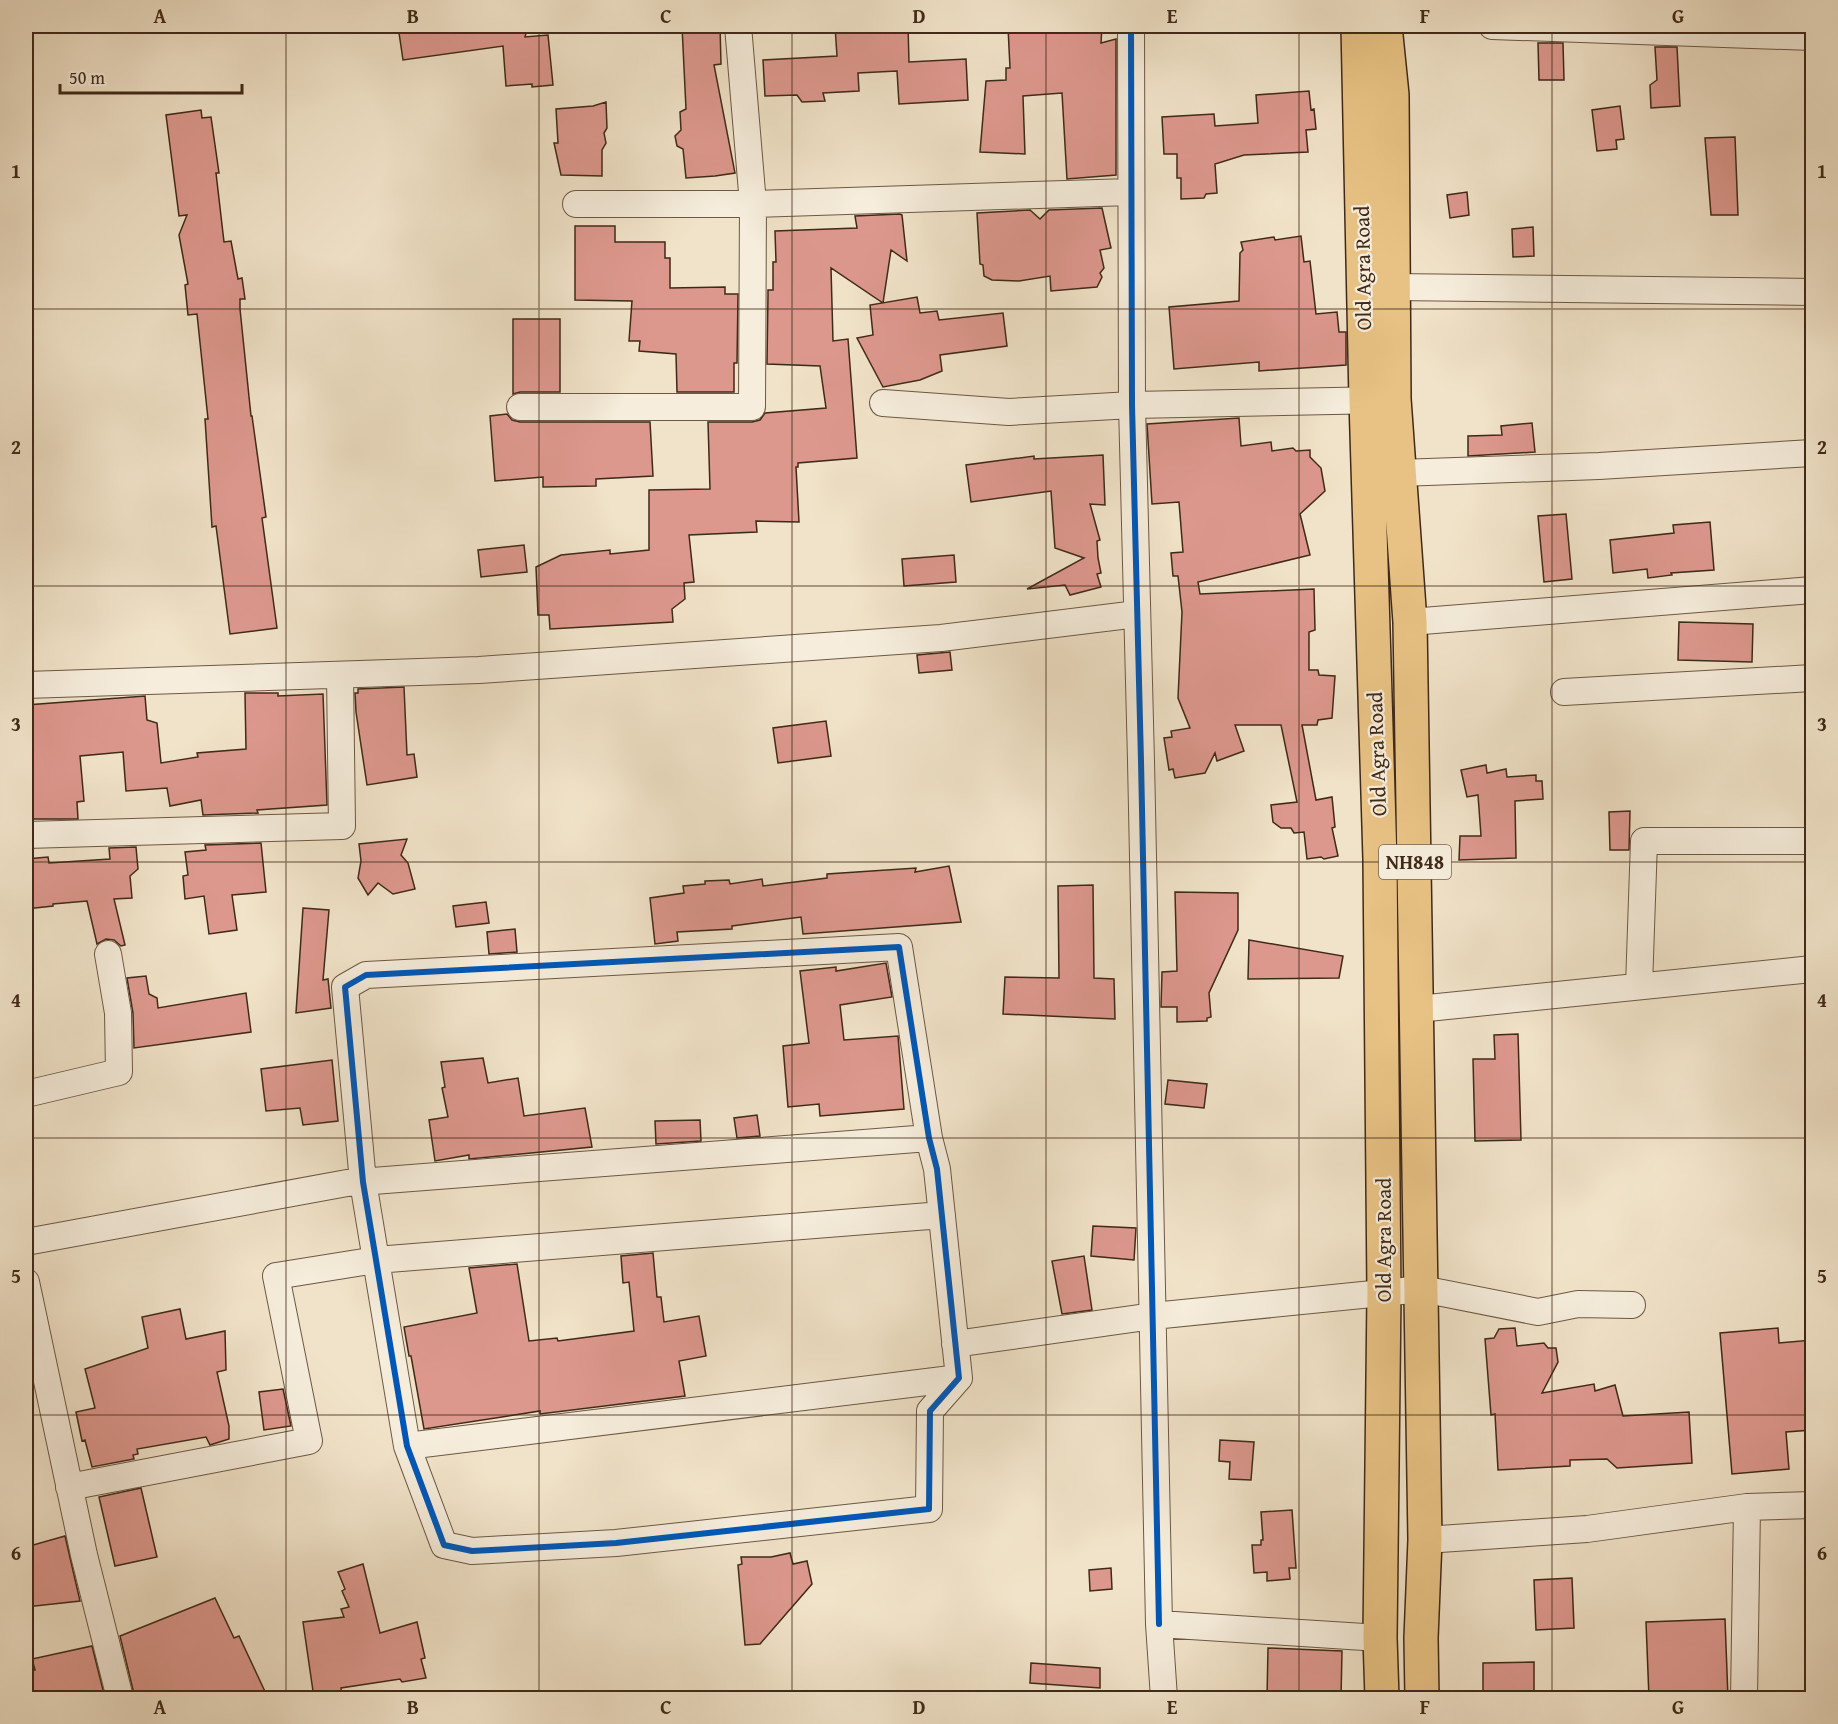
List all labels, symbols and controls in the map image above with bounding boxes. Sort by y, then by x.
text: A [154,1,167,30]
text: B [407,1,419,30]
text: C [660,1,672,30]
text: D [912,1,926,30]
text: E [1167,1,1178,30]
text: F [1420,1,1430,30]
text: G [1672,1,1684,30]
scale bar [60,57,242,95]
text: 50 m [69,64,105,91]
text: 1 [11,156,21,185]
text: 1 [1817,156,1827,185]
street label: Old Agra Road [1346,205,1379,331]
text: 2 [11,432,21,461]
text: 2 [1817,432,1827,461]
street label: Old Agra Road [1359,690,1394,817]
text: 3 [11,709,21,738]
text: 3 [1817,709,1827,738]
road number: NH848 [1379,845,1451,879]
text: 4 [11,985,21,1014]
text: 4 [1817,985,1827,1014]
street label: Old Agra Road [1368,1177,1399,1302]
text: 5 [11,1261,21,1290]
text: 5 [1817,1261,1827,1290]
text: 6 [11,1538,21,1567]
text: 6 [1817,1538,1827,1567]
text: A [154,1692,167,1721]
text: B [407,1692,419,1721]
text: C [660,1692,672,1721]
text: D [912,1692,926,1721]
text: E [1167,1692,1178,1721]
text: F [1420,1692,1430,1721]
text: G [1672,1692,1684,1721]

